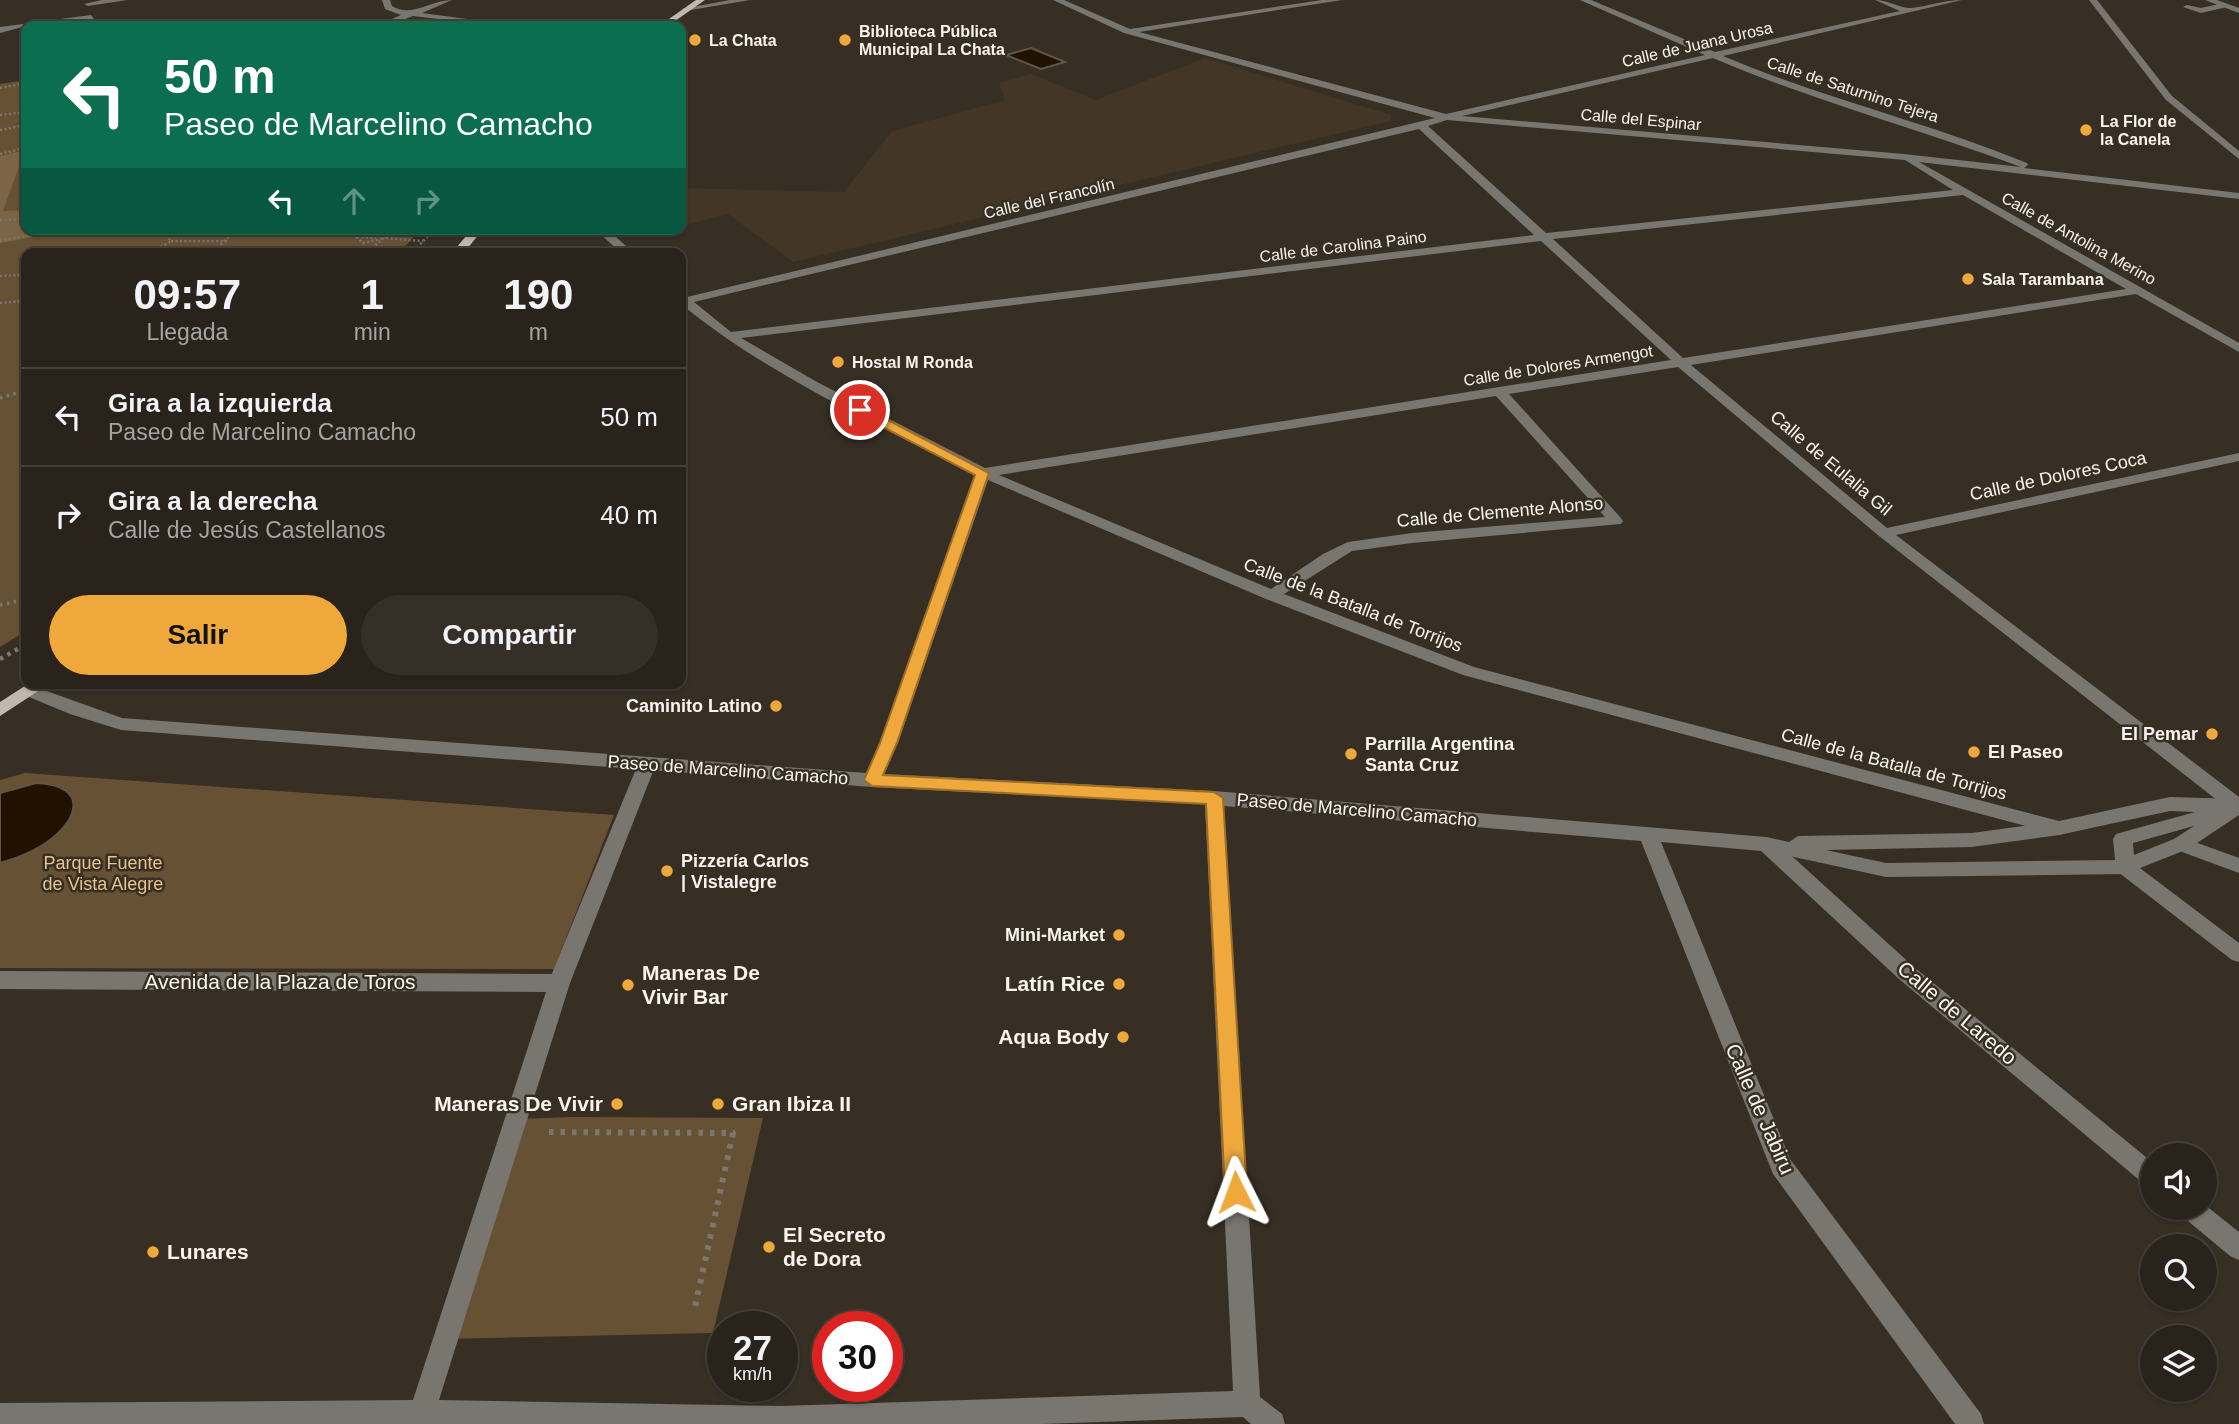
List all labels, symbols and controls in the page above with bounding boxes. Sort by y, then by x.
street label: Calle de Juana Urosa [1620,19,1774,70]
place label: Biblioteca Pública Municipal La Chata [859,23,1005,58]
marker: La Chata [687,32,703,48]
place label: La Chata [709,32,777,49]
marker: Biblioteca Pública Municipal La Chata [837,32,853,48]
icon: left [49,49,140,140]
text: 50 m [164,49,276,103]
street label: Calle de Saturnino Tejera [1765,54,1941,125]
text: Paseo de Marcelino Camacho [164,106,593,142]
street label: Calle del Espinar [1580,106,1703,133]
place label: La Flor de la Canela [2100,113,2177,148]
marker: La Flor de la Canela [2078,122,2094,138]
street label: Calle del Francolín [982,175,1116,222]
icon: left [262,182,300,220]
icon: ahead [335,182,373,220]
icon: right [408,182,446,220]
street label: Calle de Antolina Merino [1999,189,2159,288]
street label: Calle de Carolina Paino [1259,228,1428,265]
text: 09:57 [134,271,241,318]
text: 1 [360,271,384,318]
text: 190 [503,271,573,318]
marker: Sala Tarambana [1960,271,1976,287]
place label: Sala Tarambana [1982,271,2104,288]
text: Llegada [146,319,228,345]
text: min [354,319,391,345]
text: m [529,319,548,345]
street label: Calle de Dolores Armengot [1462,342,1654,389]
marker: Hostal M Ronda [830,354,846,370]
place label: Hostal M Ronda [852,354,973,371]
pin [830,380,890,440]
text: Gira a la izquierda [108,388,332,418]
icon: arrive [841,391,879,429]
icon: left [49,398,87,436]
text: 50 m [600,402,658,432]
street label: Calle de Eulalia Gil [1766,406,1896,520]
text: Paseo de Marcelino Camacho [108,419,416,445]
street label: Calle de Dolores Coca [1968,447,2149,505]
text: Gira a la derecha [108,486,318,516]
street label: Calle de Clemente Alonso [1396,493,1604,531]
icon: right [49,496,87,534]
text: 40 m [600,500,658,530]
text: Calle de Jesús Castellanos [108,517,385,543]
street label: Calle de la Batalla de Torrijos [1241,554,1465,656]
button: Salir [49,595,347,675]
button: Compartir [361,595,658,675]
place label: Caminito Latino [626,696,762,716]
marker: Caminito Latino [768,698,784,714]
street label: Calle de la Batalla de Torrijos [1779,724,2009,804]
place label: El Pemar [2121,724,2198,744]
marker: El Pemar [2204,726,2220,742]
place label: Parrilla Argentina Santa Cruz [1365,734,1515,775]
place label: El Paseo [1988,742,2063,762]
marker: El Paseo [1966,744,1982,760]
marker: Parrilla Argentina Santa Cruz [1343,746,1359,762]
street label: Paseo de Marcelino Camacho [607,752,849,788]
street label: Paseo de Marcelino Camacho [1236,790,1478,830]
place label: Pizzería Carlos | Vistalegre [681,851,809,892]
park label: Parque Fuente de Vista Alegre [43,853,163,894]
marker: Pizzería Carlos | Vistalegre [659,863,675,879]
place label: Mini-Market [1005,925,1105,945]
marker: Mini-Market [1111,927,1127,943]
street label: Calle de Laredo [1893,956,2022,1069]
place label: Maneras De Vivir Bar [642,961,760,1008]
street label: Avenida de la Plaza de Toros [144,970,416,993]
place label: Latín Rice [1005,972,1105,995]
marker: Latín Rice [1111,976,1127,992]
marker: Maneras De Vivir Bar [620,977,636,993]
place label: Aqua Body [998,1025,1109,1048]
marker: Aqua Body [1115,1029,1131,1045]
street label: Calle de Jabiru [1721,1040,1799,1177]
place label: Maneras De Vivir [434,1092,603,1115]
place label: Gran Ibiza II [732,1092,851,1115]
marker: Maneras De Vivir [609,1096,625,1112]
marker: Gran Ibiza II [710,1096,726,1112]
map controls [2140,1143,2217,1402]
button: sound [2140,1143,2217,1220]
position arrow [1199,1155,1273,1229]
place label: El Secreto de Dora [783,1223,886,1270]
button: search [2140,1234,2217,1311]
marker: El Secreto de Dora [761,1239,777,1255]
place label: Lunares [167,1240,249,1263]
marker: Lunares [145,1244,161,1260]
speed limit sign: 30 [812,1311,903,1402]
button: layers [2140,1325,2217,1402]
text: 27 [733,1328,772,1367]
text: km/h [733,1364,772,1384]

